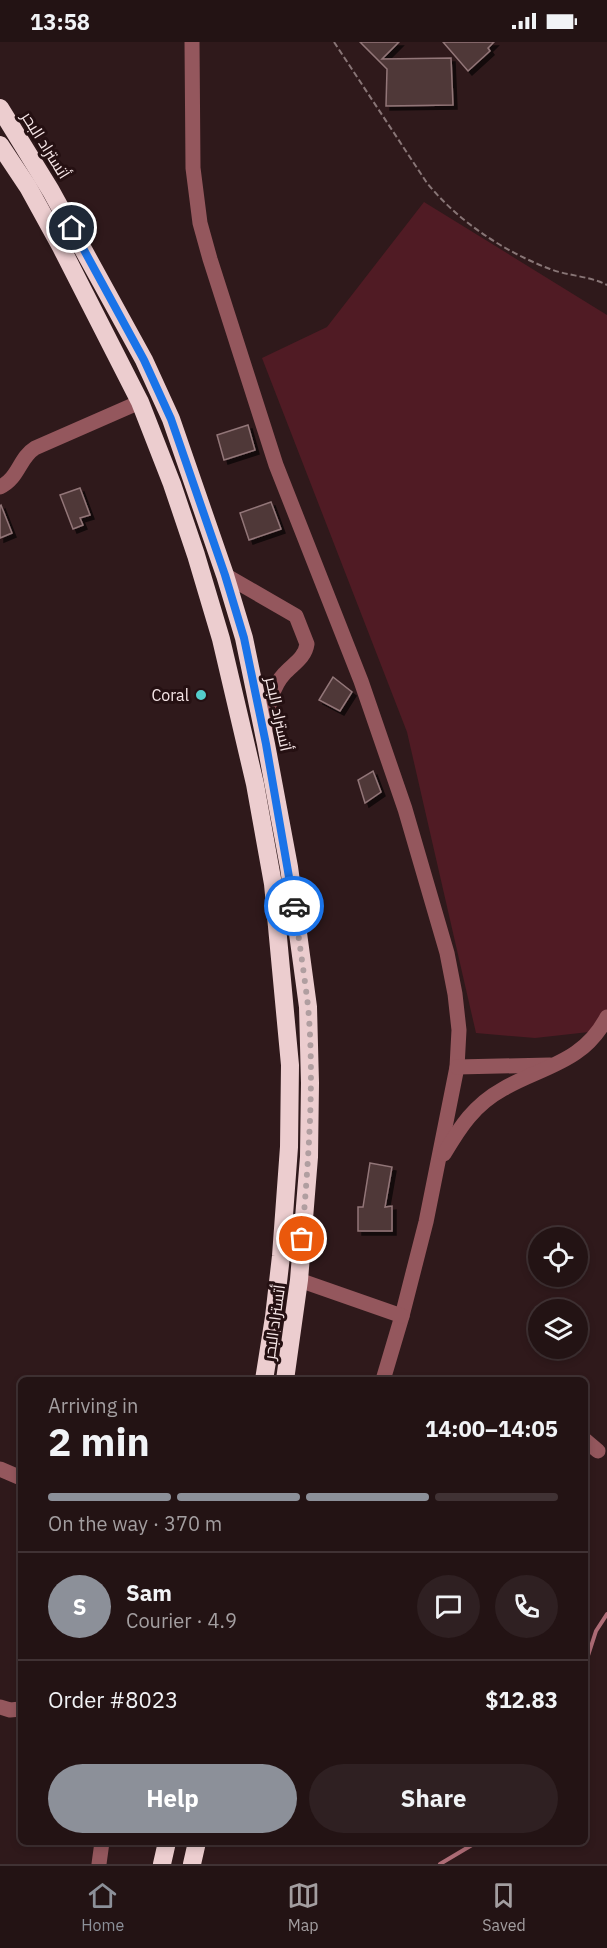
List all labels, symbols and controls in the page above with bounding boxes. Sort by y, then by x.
text: 13:58 [30,7,90,36]
street label: أتستراد البحر [17,107,74,182]
pin [46,202,97,253]
icon: home [55,211,88,244]
street label: أتستراد البحر [261,674,297,753]
place label: Coral [151,685,189,705]
marker: Coral [194,688,208,702]
courier [264,876,324,936]
icon: car [278,890,311,923]
pin [276,1213,327,1264]
icon: bag [285,1222,318,1255]
map controls [528,1227,588,1359]
button: locate [528,1227,588,1287]
street label: أتستراد البحر [259,1283,289,1362]
button: layers [528,1299,588,1359]
text: Arriving in [48,1392,138,1419]
text: 14:00–14:05 [425,1414,558,1443]
text: 2 min [48,1416,150,1467]
text: On the way · 370 m [48,1510,222,1537]
button: chat [417,1575,480,1638]
button: phone [495,1575,558,1638]
text: Sam [126,1578,172,1607]
text: S [73,1592,86,1621]
text: Courier · 4.9 [126,1607,237,1634]
text: Order #8023 [48,1685,178,1714]
text: $12.83 [485,1685,558,1714]
button: Help [48,1764,297,1833]
button: Share [309,1764,558,1833]
tab: Home [81,1879,124,1935]
tab: Map [287,1879,320,1935]
tab: Saved [482,1879,526,1935]

